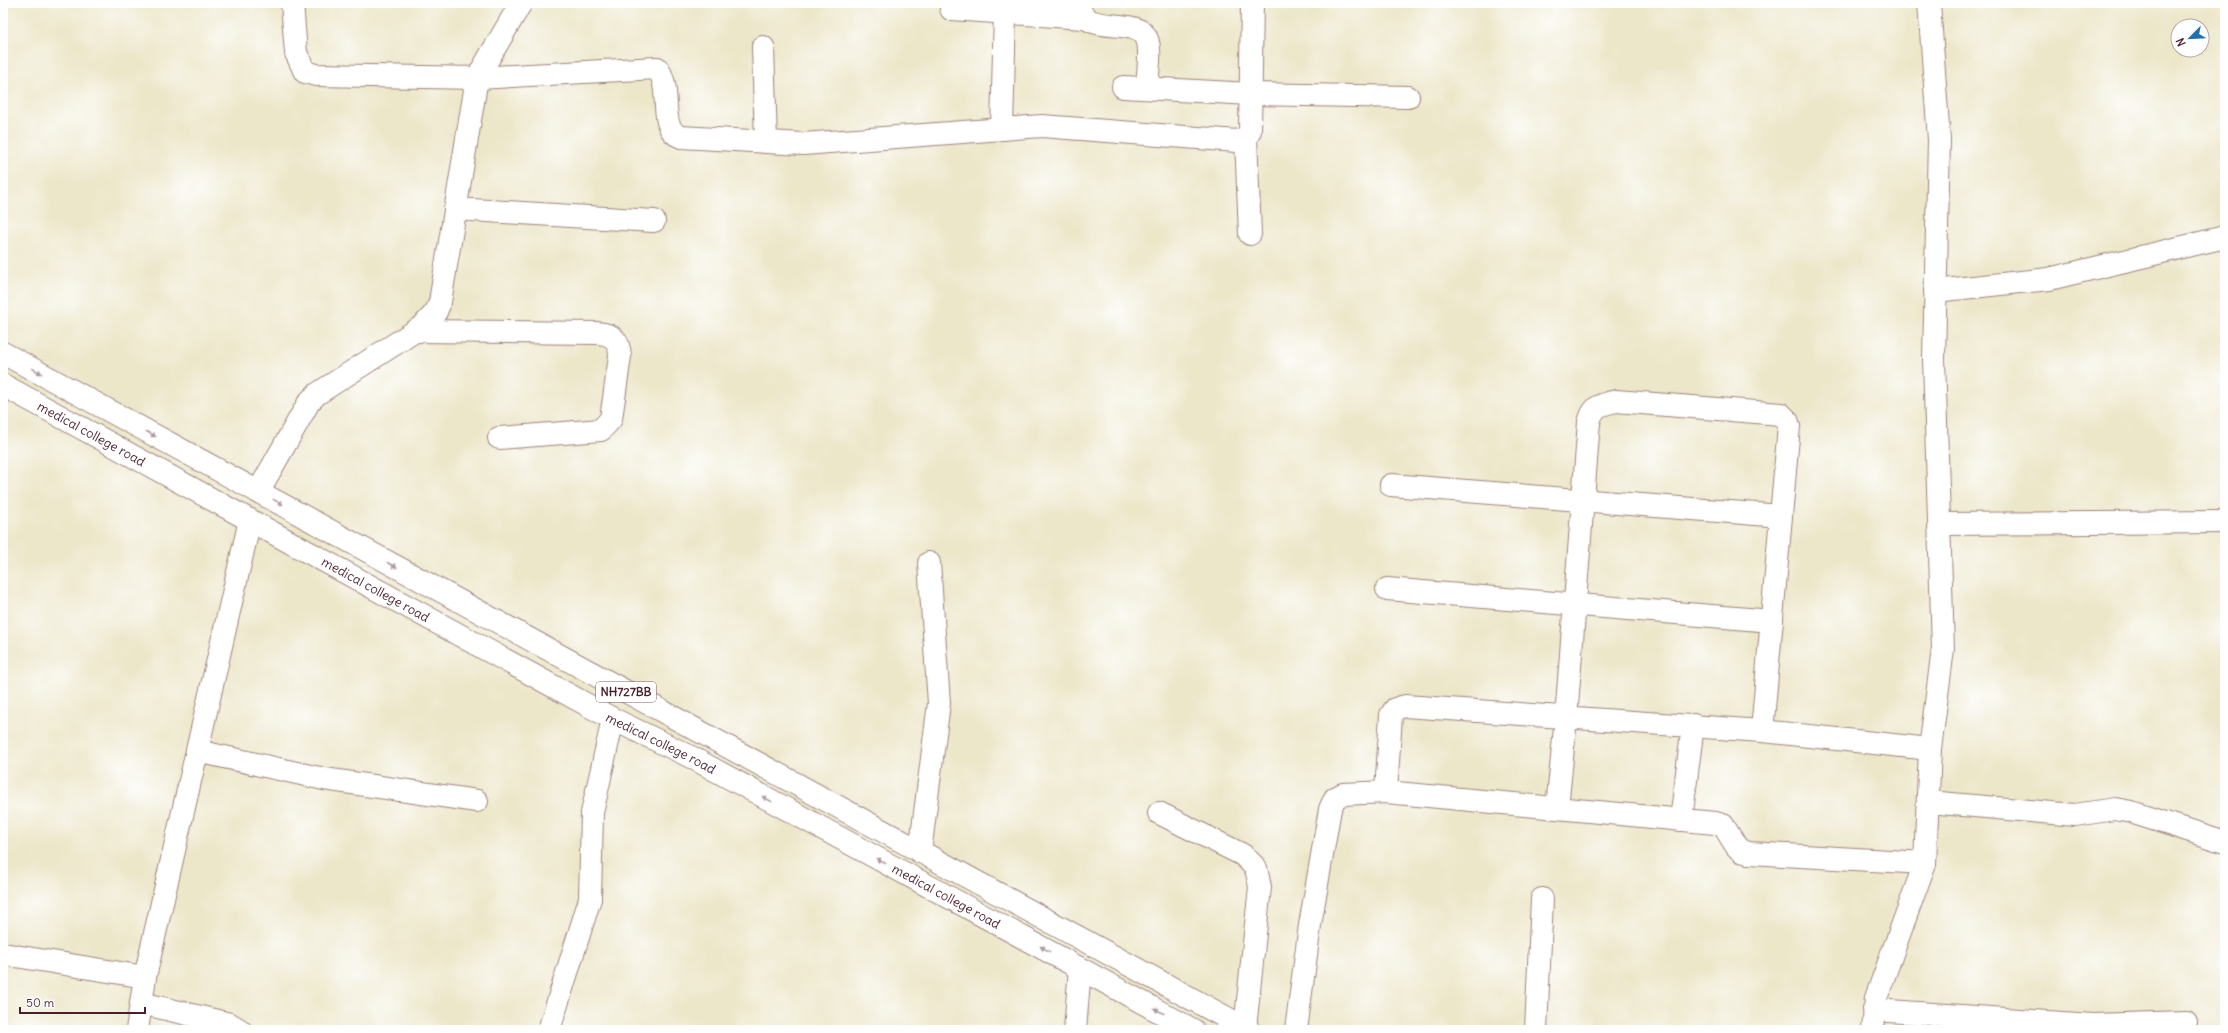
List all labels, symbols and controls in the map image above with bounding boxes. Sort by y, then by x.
north arrow [2170,18,2210,58]
text: N [2173,36,2189,48]
one-way arrow [31,368,43,375]
street label: medical college road [34,398,149,471]
one-way arrow [146,430,157,437]
one-way arrow [272,499,284,506]
street label: medical college road [319,553,433,626]
one-way arrow [386,561,398,568]
road number: NH727BB [596,682,656,702]
street label: medical college road [603,709,719,778]
one-way arrow [761,795,773,802]
one-way arrow [876,857,887,864]
street label: medical college road [889,860,1004,933]
one-way arrow [1039,946,1051,953]
scale bar [20,989,145,1015]
text: 50 m [26,995,55,1010]
one-way arrow [1153,1008,1165,1015]

